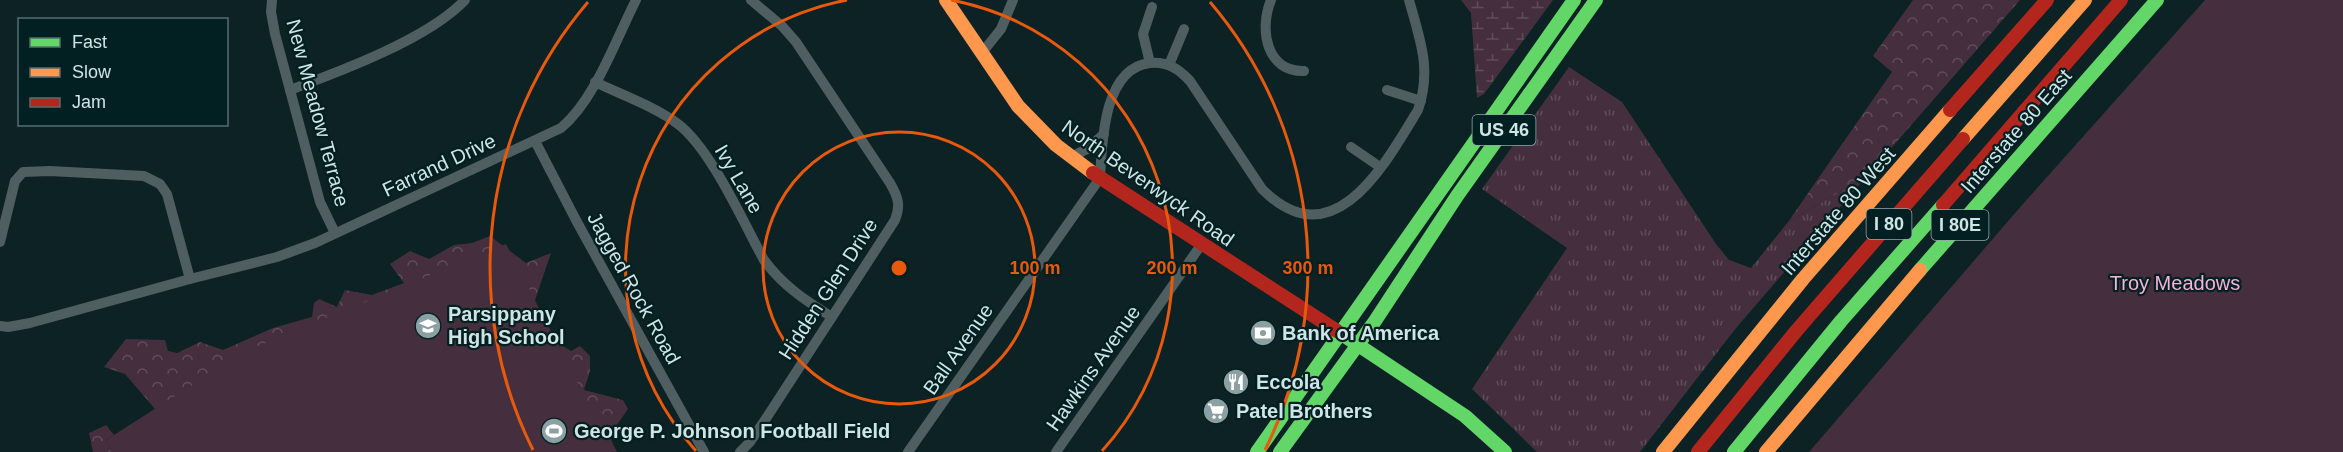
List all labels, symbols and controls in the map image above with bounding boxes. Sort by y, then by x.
street label: New Meadow Terrace [282,17,354,209]
legend [18,18,228,126]
text: Fast [72,32,107,52]
text: Slow [72,62,112,82]
street label: Interstate 80 East [1956,64,2076,197]
text: Jam [72,92,106,112]
street label: North Beverwyck Road [1058,115,1238,251]
road number: US 46 [1472,115,1536,145]
street label: Farrand Drive [379,129,499,201]
street label: Ivy Lane [711,141,767,217]
street label: Interstate 80 West [1777,142,1900,279]
street label: Jagged Rock Road [583,208,685,368]
road number: I 80 [1866,209,1912,239]
road number: I 80E [1932,210,1988,240]
street label: Hidden Glen Drive [774,214,882,364]
centre of rings [889,258,909,278]
text: 100 m [1009,258,1061,278]
text: 200 m [1146,258,1198,278]
text: 300 m [1282,258,1334,278]
park label: Troy Meadows [2110,272,2240,294]
street label: Ball Avenue [919,300,997,398]
street label: Hawkins Avenue [1042,301,1144,435]
place label: Parsippany High School [448,303,565,348]
school or university icon: Parsippany High School [413,311,443,341]
bank icon: Bank of America [1248,318,1278,348]
place label: Bank of America [1282,322,1440,344]
restaurant icon: Eccola [1221,367,1251,397]
place label: Eccola [1256,371,1321,393]
supermarket icon: Patel Brothers [1201,396,1231,426]
place label: Patel Brothers [1236,400,1373,422]
sports icon: George P. Johnson Football Field [539,416,569,446]
place label: George P. Johnson Football Field [574,420,890,442]

